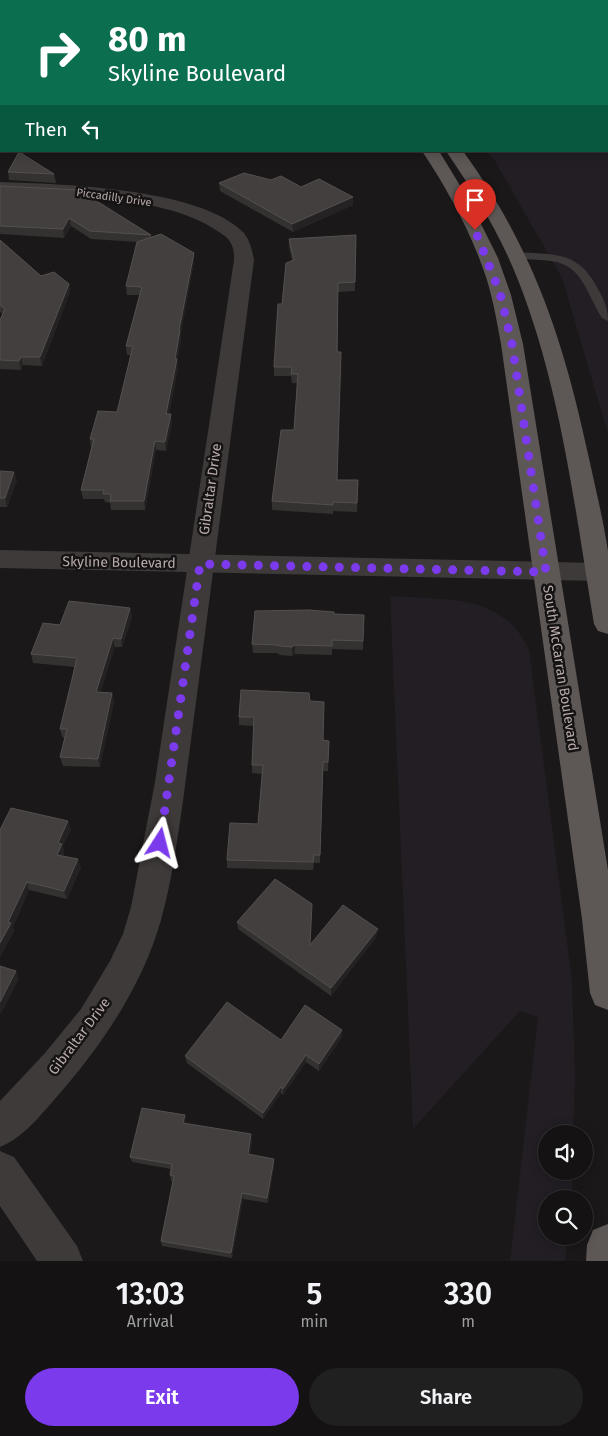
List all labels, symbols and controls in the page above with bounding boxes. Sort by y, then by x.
text: 80 m [108,18,187,60]
icon: right [25,20,90,85]
text: Skyline Boulevard [108,60,286,87]
icon: left [77,115,105,143]
text: Then [25,118,67,141]
pin [454,179,496,230]
street label: Piccadilly Drive [75,186,152,209]
icon: arrive [461,186,489,214]
street label: Gibraltar Drive [196,442,225,536]
street label: Skyline Boulevard [62,553,176,572]
street label: South McCarran Boulevard [539,584,582,752]
position arrow [133,816,185,868]
street label: Gibraltar Drive [45,994,114,1078]
map controls [538,1125,593,1245]
button: sound [538,1125,593,1180]
button: search [538,1190,593,1245]
text: 13:03 [116,1276,185,1312]
text: 5 [306,1276,322,1312]
text: 330 [444,1276,492,1312]
text: Arrival [127,1312,174,1331]
text: min [300,1312,328,1331]
text: m [461,1312,475,1331]
button: Exit [25,1368,299,1426]
button: Share [309,1368,583,1426]

